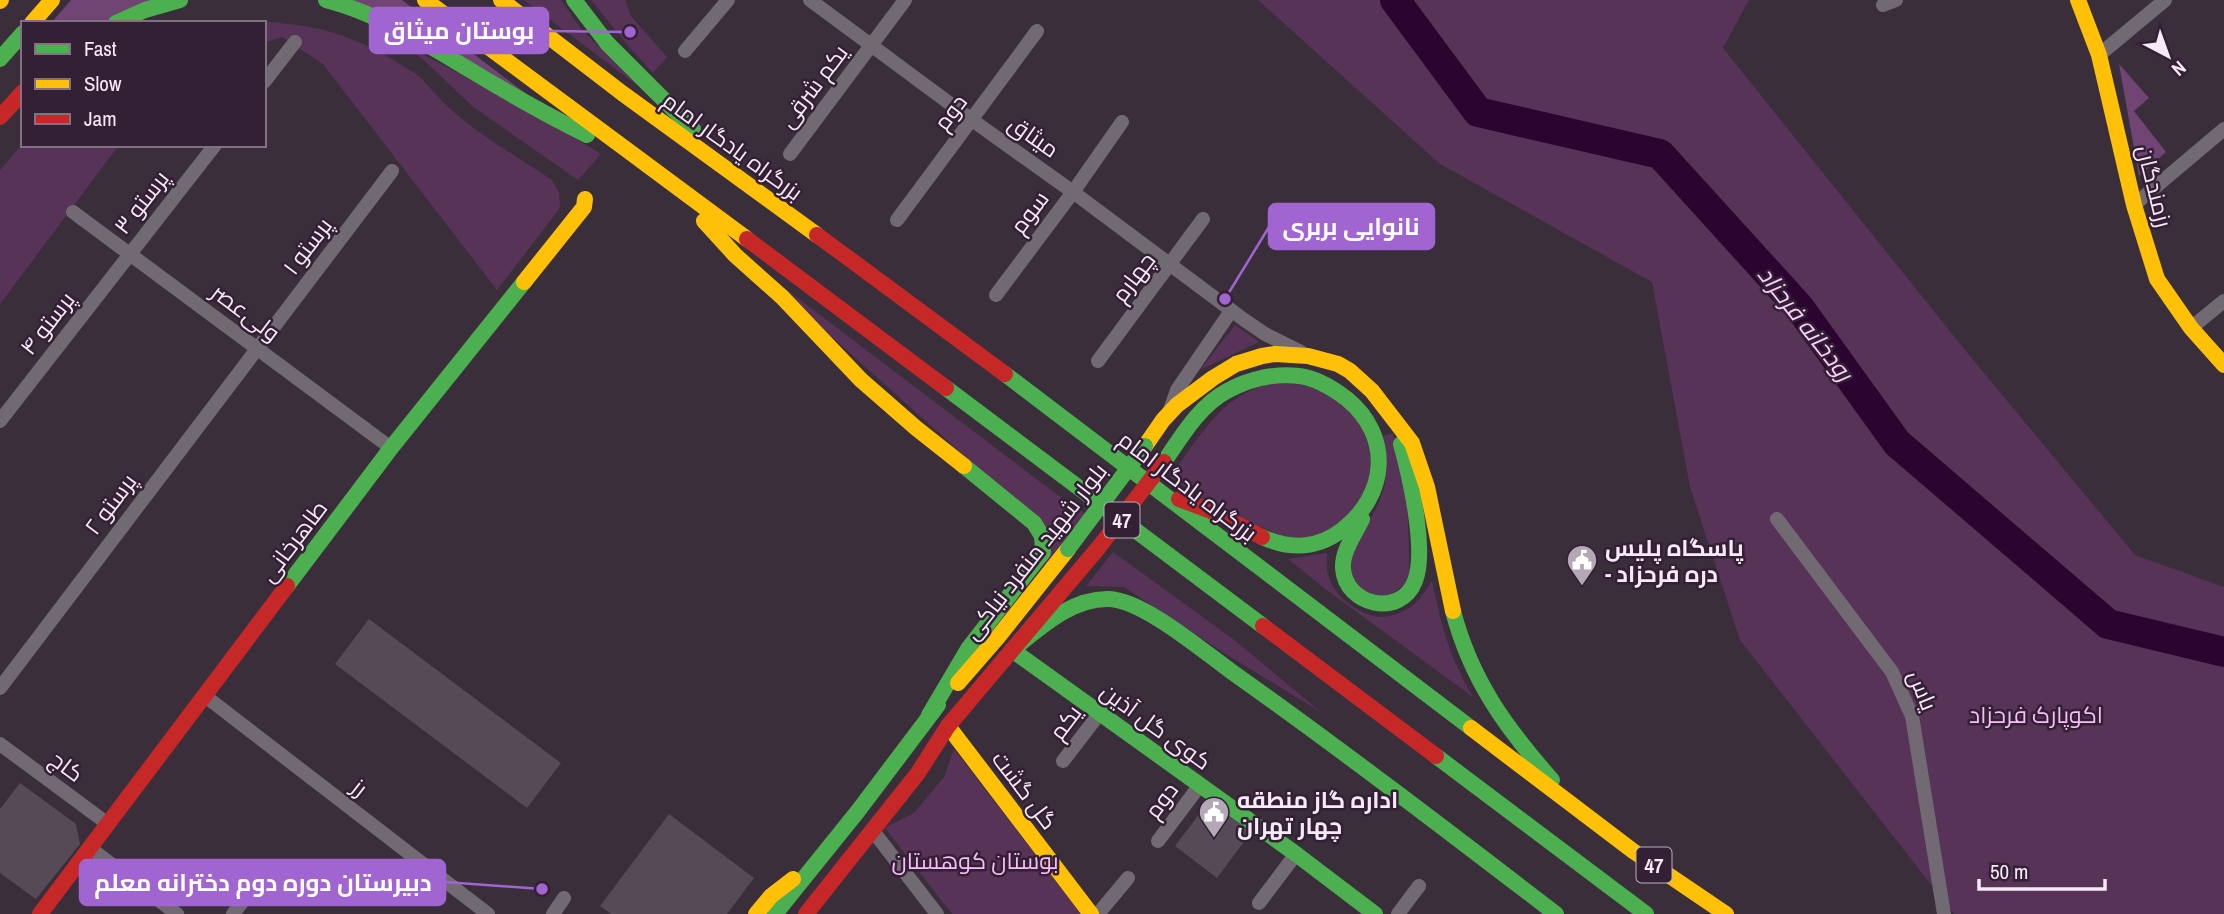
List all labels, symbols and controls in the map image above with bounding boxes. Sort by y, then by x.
callout: بوستان میثاق [370,8,548,53]
text: بوستان میثاق [384,14,534,46]
legend [21,21,266,147]
north arrow [2133,21,2203,91]
text: Fast [84,34,117,63]
street label: یکم شرقی [771,38,855,135]
text: N [2166,55,2192,82]
text: Slow [84,69,122,98]
street label: بزرگراه یادگار امام [656,85,809,208]
street label: دوم [926,87,975,137]
text: Jam [84,104,117,133]
street label: میثاق [1003,108,1065,164]
street label: رزمندگان [2130,142,2180,230]
street label: پرستو ۳ [106,164,176,240]
street label: سوم [1003,184,1056,241]
callout: نانوایی بربری [1269,204,1434,249]
text: نانوایی بربری [1282,210,1420,242]
street label: پرستو ۱ [275,211,339,281]
street label: چهارم [1104,246,1163,309]
water label: رودخانه فرحزاد [1751,259,1862,388]
street label: ولی‌عصر [204,275,287,348]
street label: پرستو ۴ [12,285,82,361]
street label: بزرگراه یادگار امام [1112,424,1264,549]
street label: بلوار شهید منفرد نیاکی [956,456,1114,646]
street label: پرستو ۲ [77,467,143,541]
street label: طاهرخانی [252,494,334,588]
road number: 47 [1104,503,1140,538]
place label: پاسگاه پلیس - دره فرحزاد [1605,532,1744,589]
public building icon: پاسگاه پلیس - دره فرحزاد [1565,543,1599,587]
street label: یاس [1901,665,1945,715]
street label: کوی گل آذین [1094,675,1218,777]
street label: یکم [1042,698,1089,746]
park label: اکوپارک فرحزاد [1969,699,2103,730]
street label: کاج [43,743,90,790]
street label: گل گشت [985,744,1065,836]
street label: رز [344,770,374,803]
street label: دوم [1137,775,1186,825]
place label: اداره گاز منطقه چهار تهران [1237,784,1398,842]
public building icon: اداره گاز منطقه چهار تهران [1197,795,1231,839]
park label: بوستان کوهستان [891,845,1059,876]
road number: 47 [1636,848,1672,882]
scale bar [1979,848,2105,892]
text: 50 m [1990,857,2028,886]
callout: دبیرستان دوره دوم دخترانه معلم [80,860,445,905]
text: دبیرستان دوره دوم دخترانه معلم [94,866,432,899]

